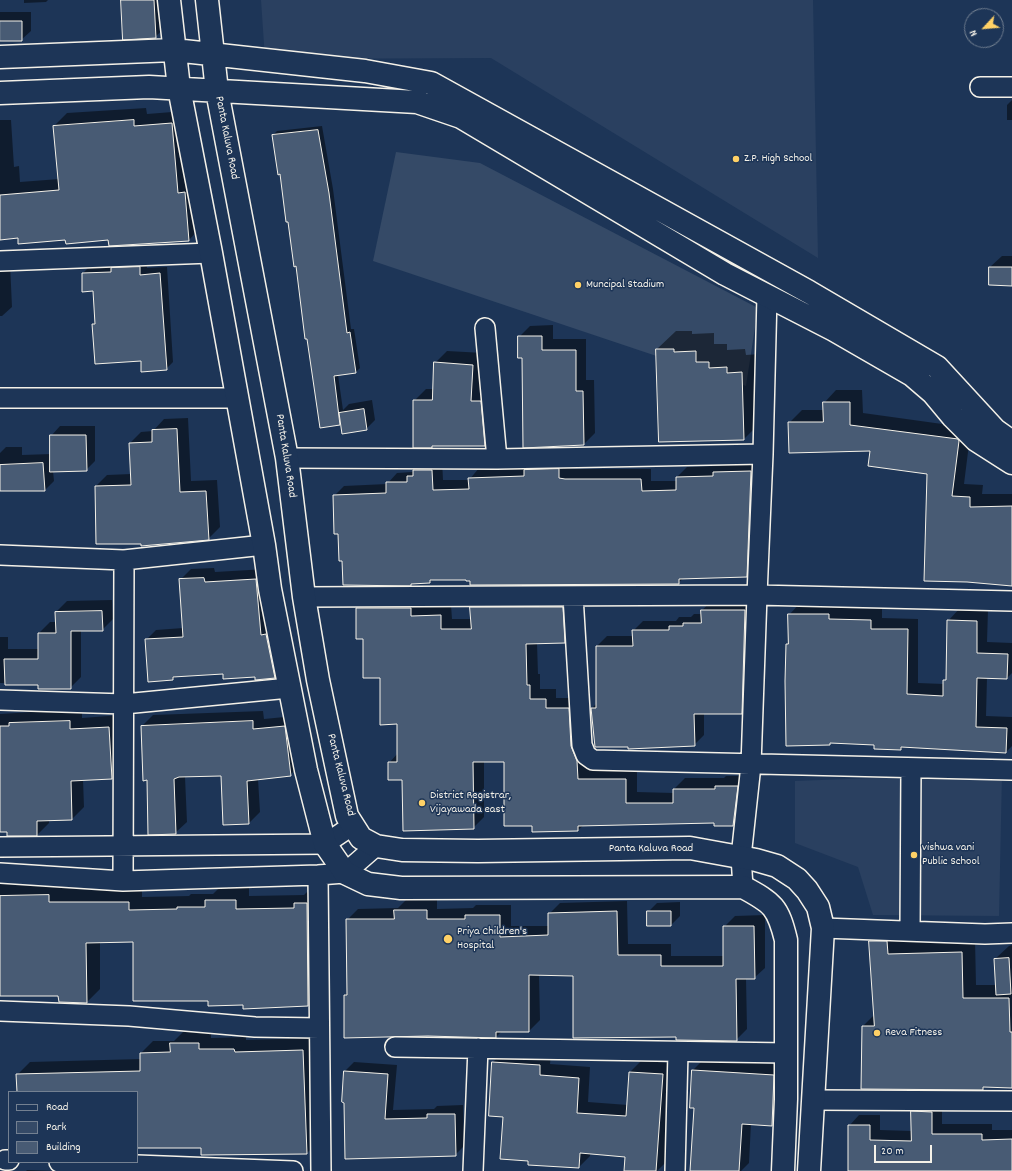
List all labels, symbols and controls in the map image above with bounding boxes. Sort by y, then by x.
north arrow [964,8,1004,48]
text: N [966,27,982,39]
street label: Panta Kaluva Road [211,95,241,181]
place label: Z.P. High School [744,152,812,166]
marker: Z.P. High School [731,154,741,164]
place label: Muncipal Stadium [586,278,664,292]
marker: Muncipal Stadium [573,280,583,290]
street label: Panta Kaluva Road [271,413,299,499]
street label: Panta Kaluva Road [323,732,357,818]
place label: District Registrar, Vijayawada east [430,789,511,817]
marker: District Registrar, Vijayawada east [417,798,427,808]
place label: vishwa vani Public School [922,841,980,869]
street label: Panta Kaluva Road [609,842,693,856]
marker: vishwa vani Public School [909,850,919,860]
place label: Priya Children's Hospital [457,925,527,953]
marker: Priya Children's Hospital [442,933,454,945]
place label: Reva Fitness [885,1026,942,1040]
marker: Reva Fitness [872,1028,882,1038]
legend [8,1091,138,1163]
text: Road [46,1099,68,1116]
text: Park [46,1119,66,1136]
scale bar [876,1137,934,1163]
text: Building [46,1139,81,1156]
text: 20 m [881,1143,904,1160]

